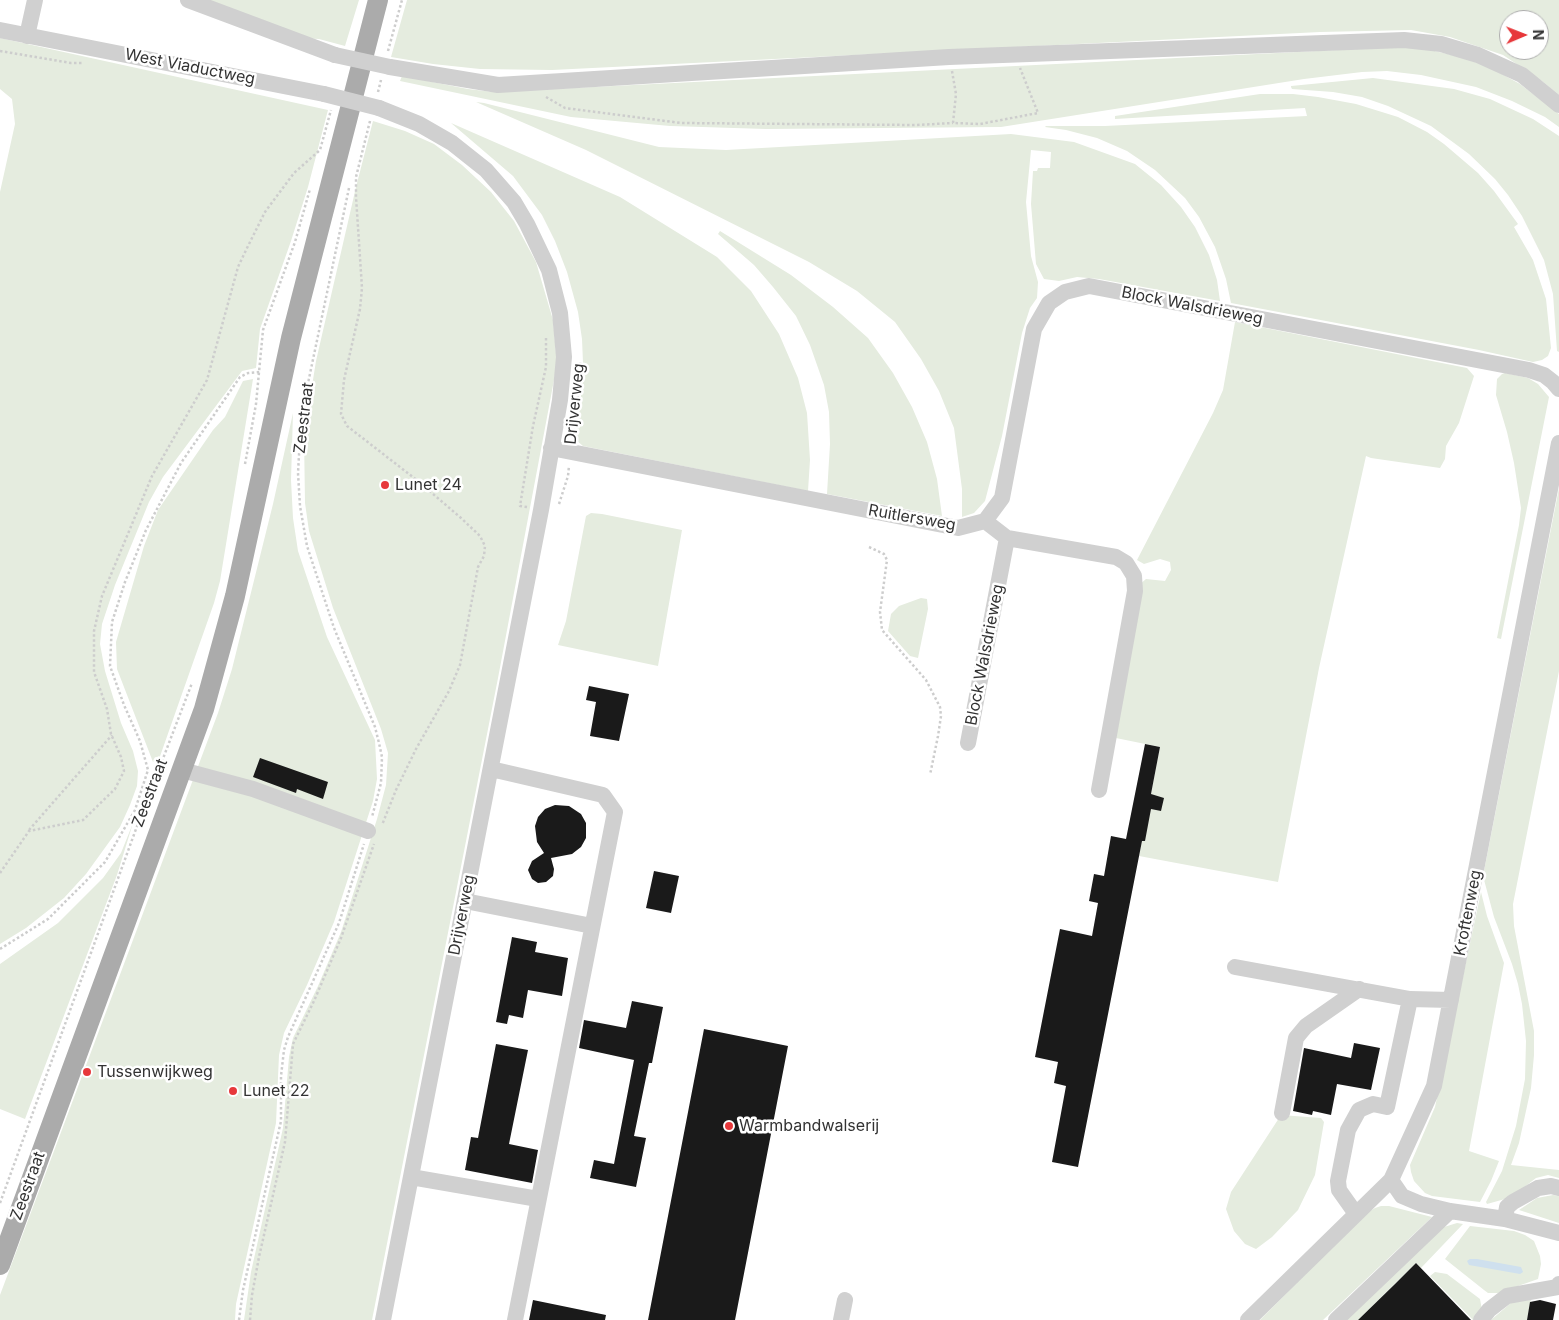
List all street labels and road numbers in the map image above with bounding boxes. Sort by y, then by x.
street label: West Viaductweg [123,45,257,89]
street label: Block Walsdrieweg [1120,283,1264,329]
street label: Drijverweg [561,362,589,446]
street label: Zeestraat [290,381,318,455]
street label: Ruitlersweg [867,501,957,535]
street label: Block Walsdrieweg [962,583,1008,727]
street label: Zeestraat [128,756,172,830]
street label: Kroftenweg [1450,868,1486,958]
street label: Drijverweg [445,873,479,957]
street label: Zeestraat [7,1149,49,1223]

